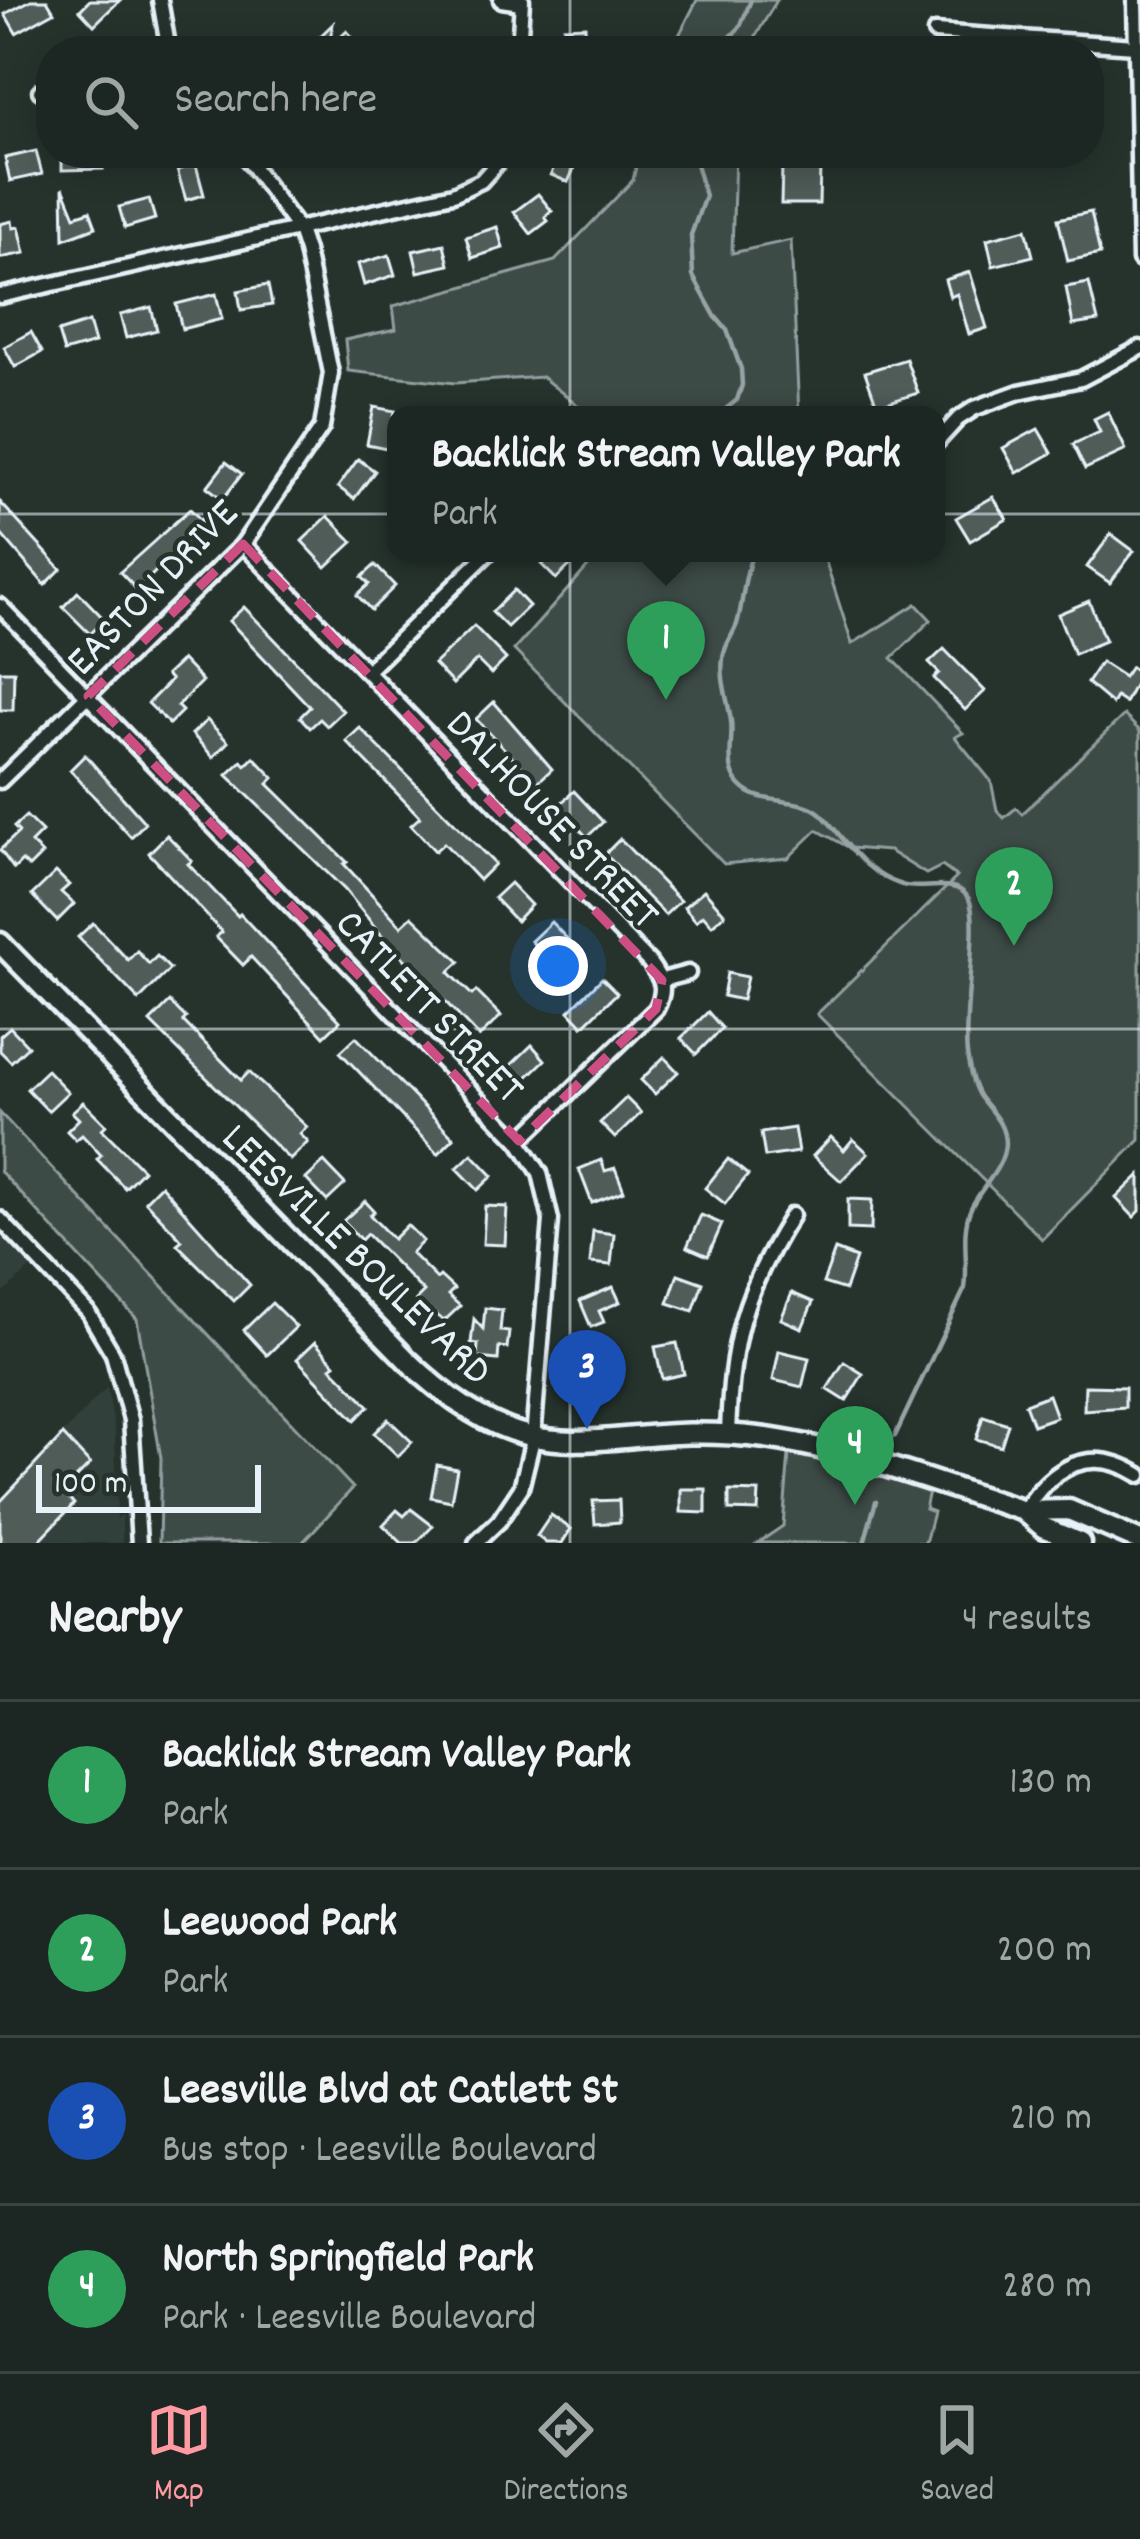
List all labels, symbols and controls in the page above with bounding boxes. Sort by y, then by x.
search box [36,36,1104,168]
icon: search [78,69,144,135]
text: Search here [174,70,377,134]
popup [387,406,945,562]
text: Backlick Stream Valley Park [431,425,901,489]
street label: EASTON DRIVE [55,488,255,692]
text: Park [431,489,498,544]
pin: 1 [627,601,705,700]
street label: DALHOUSE STREET [429,698,671,946]
pin: 2 [975,847,1053,946]
street label: CATLETT STREET [318,898,536,1120]
your location [528,936,588,996]
street label: LEESVILLE BOULEVARD [205,1112,503,1402]
pin: 3 [548,1330,626,1429]
pin: 4 [816,1406,894,1505]
scale bar [36,1459,261,1512]
text: 100 m [54,1462,127,1509]
text: Nearby [48,1585,181,1657]
text: 4 results [962,1594,1092,1649]
text: Backlick Stream Valley Park [162,1725,631,1789]
text: 1 [83,1757,91,1812]
text: 130 m [1009,1757,1092,1812]
text: Park [162,1789,228,1844]
text: Leewood Park [162,1893,397,1957]
text: 2 [78,1925,96,1980]
text: 200 m [997,1925,1092,1980]
text: Park [162,1957,228,2012]
text: Leesville Blvd at Catlett St [162,2061,618,2125]
text: 3 [78,2093,96,2148]
text: 210 m [1009,2093,1092,2148]
text: Bus stop · Leesville Boulevard [162,2125,597,2180]
text: North Springfield Park [162,2229,534,2293]
text: 4 [79,2261,95,2316]
text: 280 m [1002,2261,1092,2316]
text: Park · Leesville Boulevard [162,2293,536,2348]
tab: Map [146,2397,212,2516]
tab: Directions [504,2397,629,2516]
tab: Saved [920,2397,994,2516]

